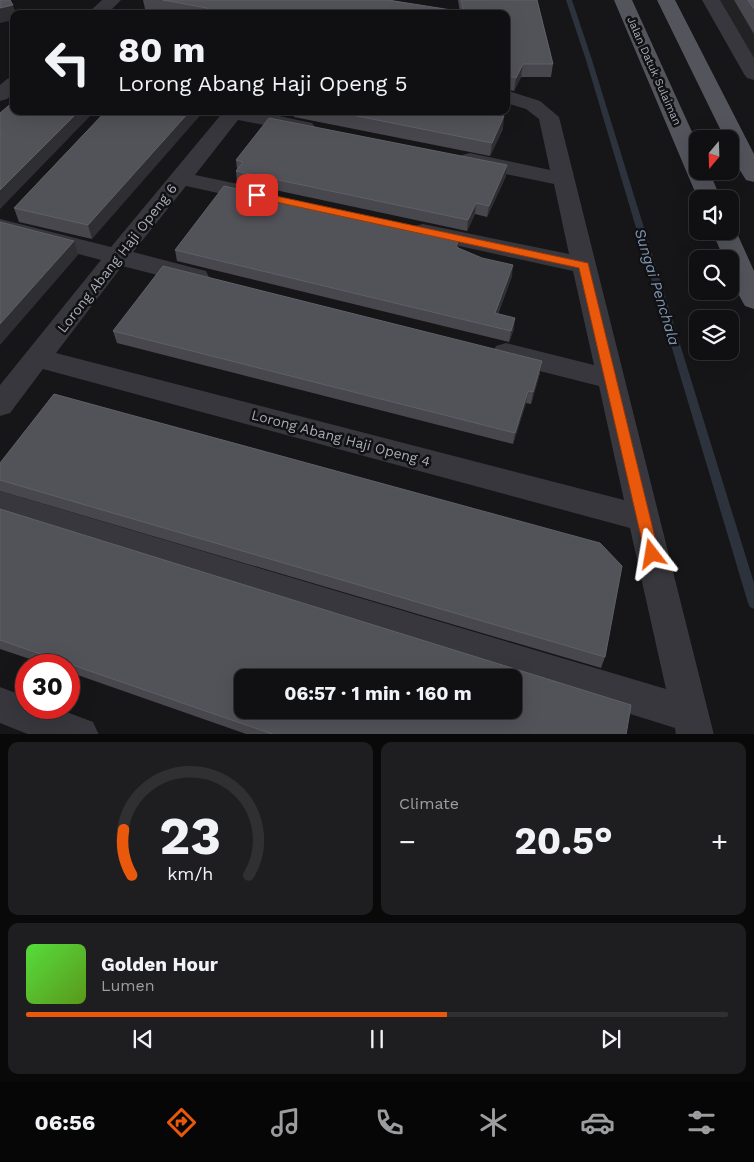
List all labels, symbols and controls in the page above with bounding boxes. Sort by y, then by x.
street label: Jalan Datuk Sulaiman [624,15,684,127]
text: 80 m [118,29,205,71]
icon: left [35,30,100,95]
text: Lorong Abang Haji Openg 5 [118,71,408,96]
north arrow [689,130,739,180]
map controls [689,130,739,360]
pin [236,174,278,216]
street label: Lorong Abang Haji Openg 6 [54,180,180,336]
icon: arrive [243,181,271,209]
button: sound [689,190,739,240]
water label: Sungai Penchala [631,226,683,348]
button: search [689,250,739,300]
button: layers [689,310,739,360]
street label: Lorong Abang Haji Openg 4 [250,406,432,470]
position arrow [625,527,677,579]
speed limit sign: 30 [15,654,80,719]
text: 06:57 · 1 min · 160 m [284,682,472,705]
text: Climate [399,794,459,813]
text: 23 [160,806,221,867]
text: 20.5° [514,819,613,863]
text: − [399,825,416,858]
text: + [711,825,728,858]
text: km/h [167,863,214,884]
text: Golden Hour [101,953,218,976]
text: Lumen [101,976,155,995]
icon: previous [129,1025,157,1053]
icon: pause [363,1025,391,1053]
icon: next [597,1025,625,1053]
icon: directions [164,1105,199,1140]
icon: music [268,1105,303,1140]
icon: phone [372,1105,407,1140]
icon: climate [476,1105,511,1140]
icon: car [580,1105,615,1140]
icon: filters [684,1105,719,1140]
text: 06:56 [35,1110,95,1135]

